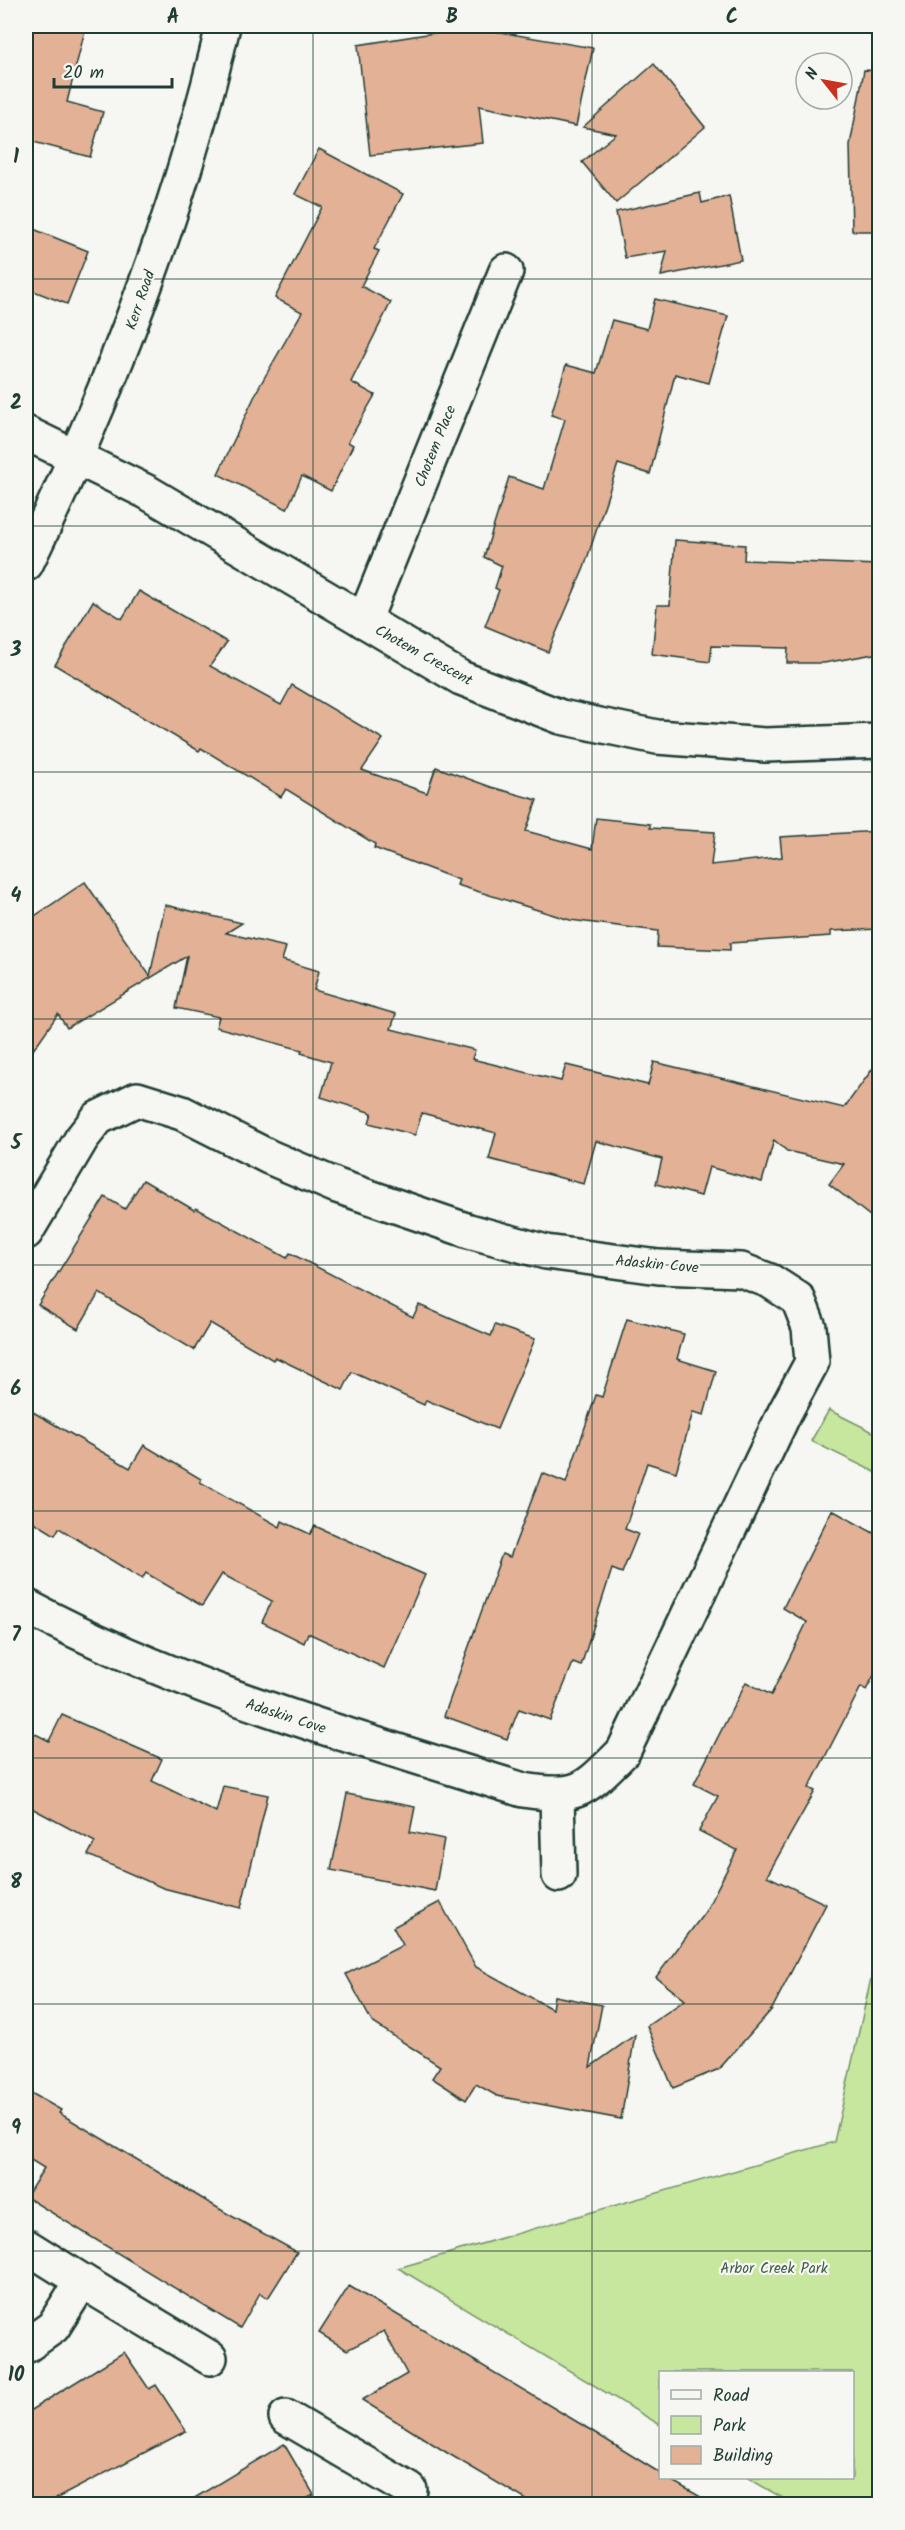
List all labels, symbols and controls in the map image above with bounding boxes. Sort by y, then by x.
text: A [167,2,179,34]
text: B [446,2,458,34]
text: C [726,2,738,34]
scale bar [54,51,172,89]
north arrow [794,51,854,111]
text: 20 m [63,59,104,88]
text: N [799,63,826,85]
text: 1 [13,142,19,174]
street label: Kerr Road [120,267,162,333]
text: 2 [10,388,22,420]
street label: Chotem Place [409,402,463,491]
street label: Chotem Crescent [370,619,477,693]
text: 3 [10,635,22,667]
text: 4 [11,881,22,913]
text: 5 [10,1128,23,1160]
street label: Adaskin Cove [614,1249,700,1281]
text: 6 [11,1374,22,1406]
text: 7 [11,1620,21,1652]
street label: Adaskin Cove [242,1693,329,1741]
text: 8 [10,1867,22,1899]
text: 9 [11,2113,21,2145]
park label: Arbor Creek Park [720,2257,829,2281]
text: 10 [8,2360,25,2392]
legend [659,2371,854,2479]
text: Road [713,2382,750,2411]
text: Park [713,2412,746,2441]
text: Building [713,2442,773,2471]

